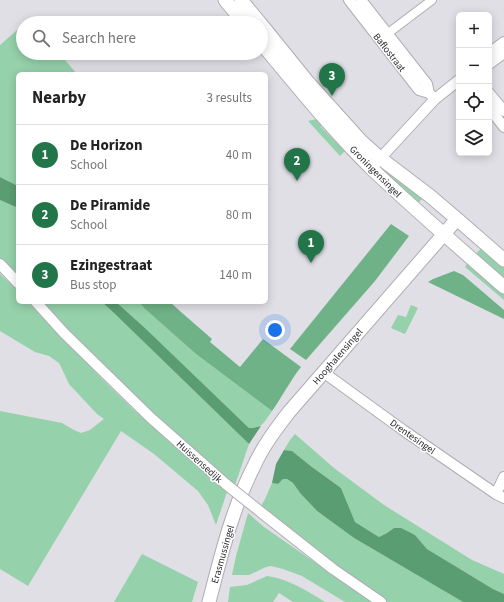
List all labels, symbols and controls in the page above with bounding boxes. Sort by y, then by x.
map controls [456,12,492,156]
button: + [456,12,492,48]
search box [16,16,268,60]
icon: search [30,27,52,49]
text: Search here [62,28,136,49]
street label: Baflostraat [370,30,409,75]
button: − [456,48,492,84]
pin: 3 [319,63,345,96]
button: locate [456,84,492,120]
text: Nearby [32,86,86,110]
text: 3 results [207,89,252,107]
button: layers [456,120,492,156]
text: De Horizon [70,135,143,156]
street label: Groningensingel [346,143,405,201]
text: 1 [42,146,48,164]
text: 40 m [226,146,252,164]
pin: 2 [284,148,310,181]
text: School [70,156,107,174]
text: De Piramide [70,195,150,216]
text: 2 [42,206,48,224]
text: 80 m [226,206,252,224]
text: School [70,216,107,234]
pin: 1 [298,230,324,263]
text: Ezingestraat [70,255,152,276]
text: 3 [42,266,48,284]
text: 140 m [219,266,252,284]
text: Bus stop [70,276,116,294]
your location [265,320,285,340]
street label: Hooghalensingel [309,325,366,388]
street label: Drentesingel [387,416,438,458]
street label: Huissensedijk [173,437,226,486]
street label: Erasmussingel [208,523,238,585]

